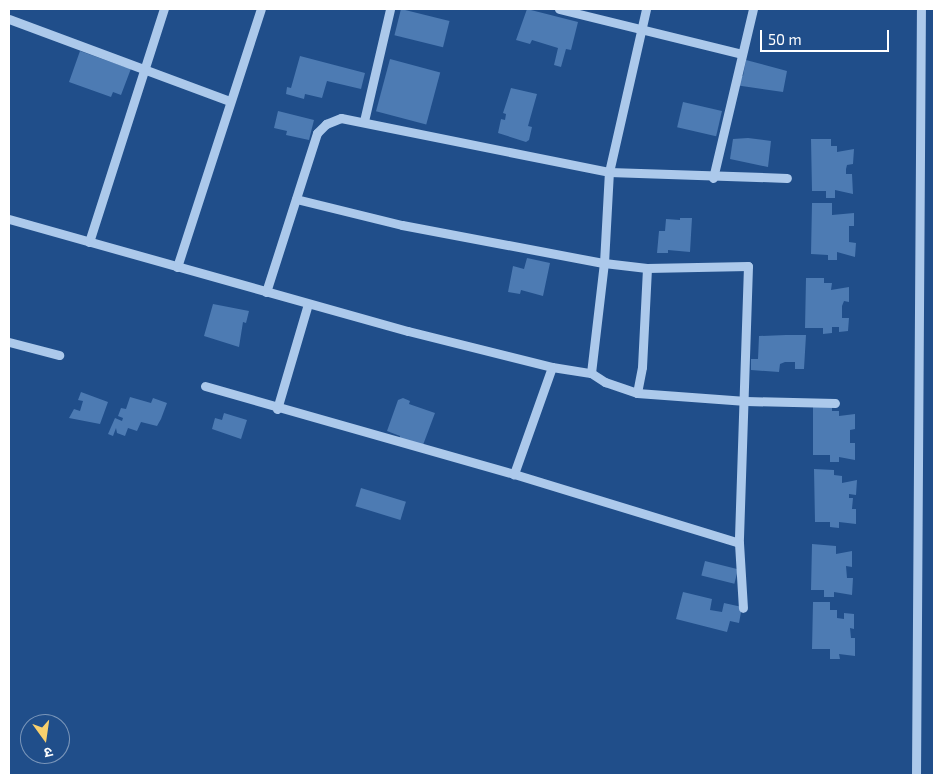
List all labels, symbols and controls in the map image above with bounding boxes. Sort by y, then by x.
scale bar [763,20,892,52]
text: 50 m [768,30,802,48]
north arrow [20,714,70,764]
text: उ [42,744,55,762]

